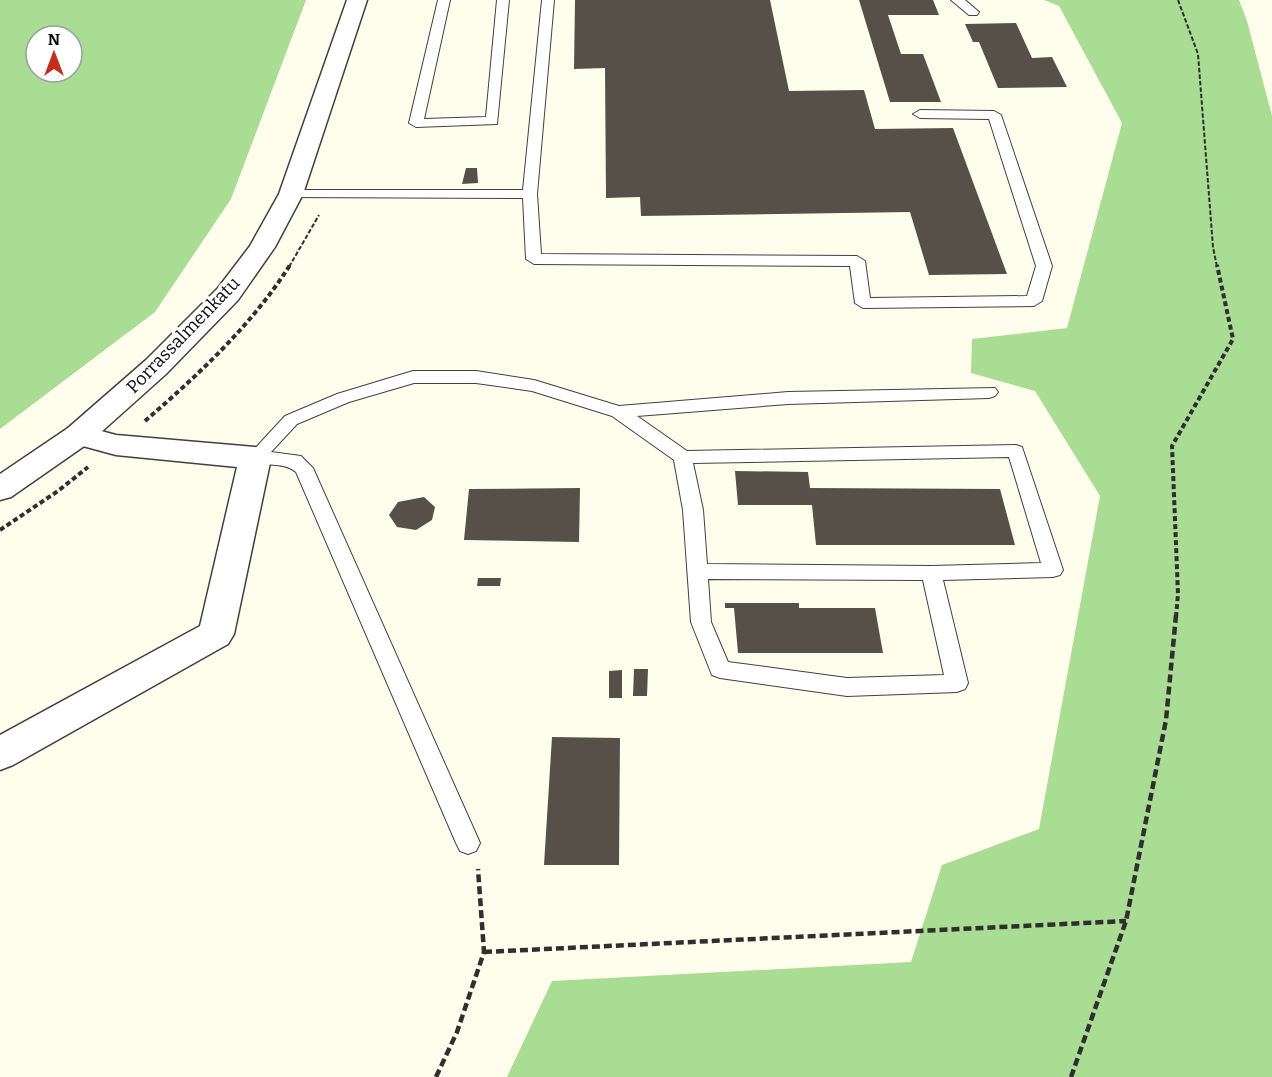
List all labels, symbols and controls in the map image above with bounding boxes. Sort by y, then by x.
north arrow [24,24,84,84]
text: N [48,30,60,49]
street label: Porrassalmenkatu [122,272,244,398]

